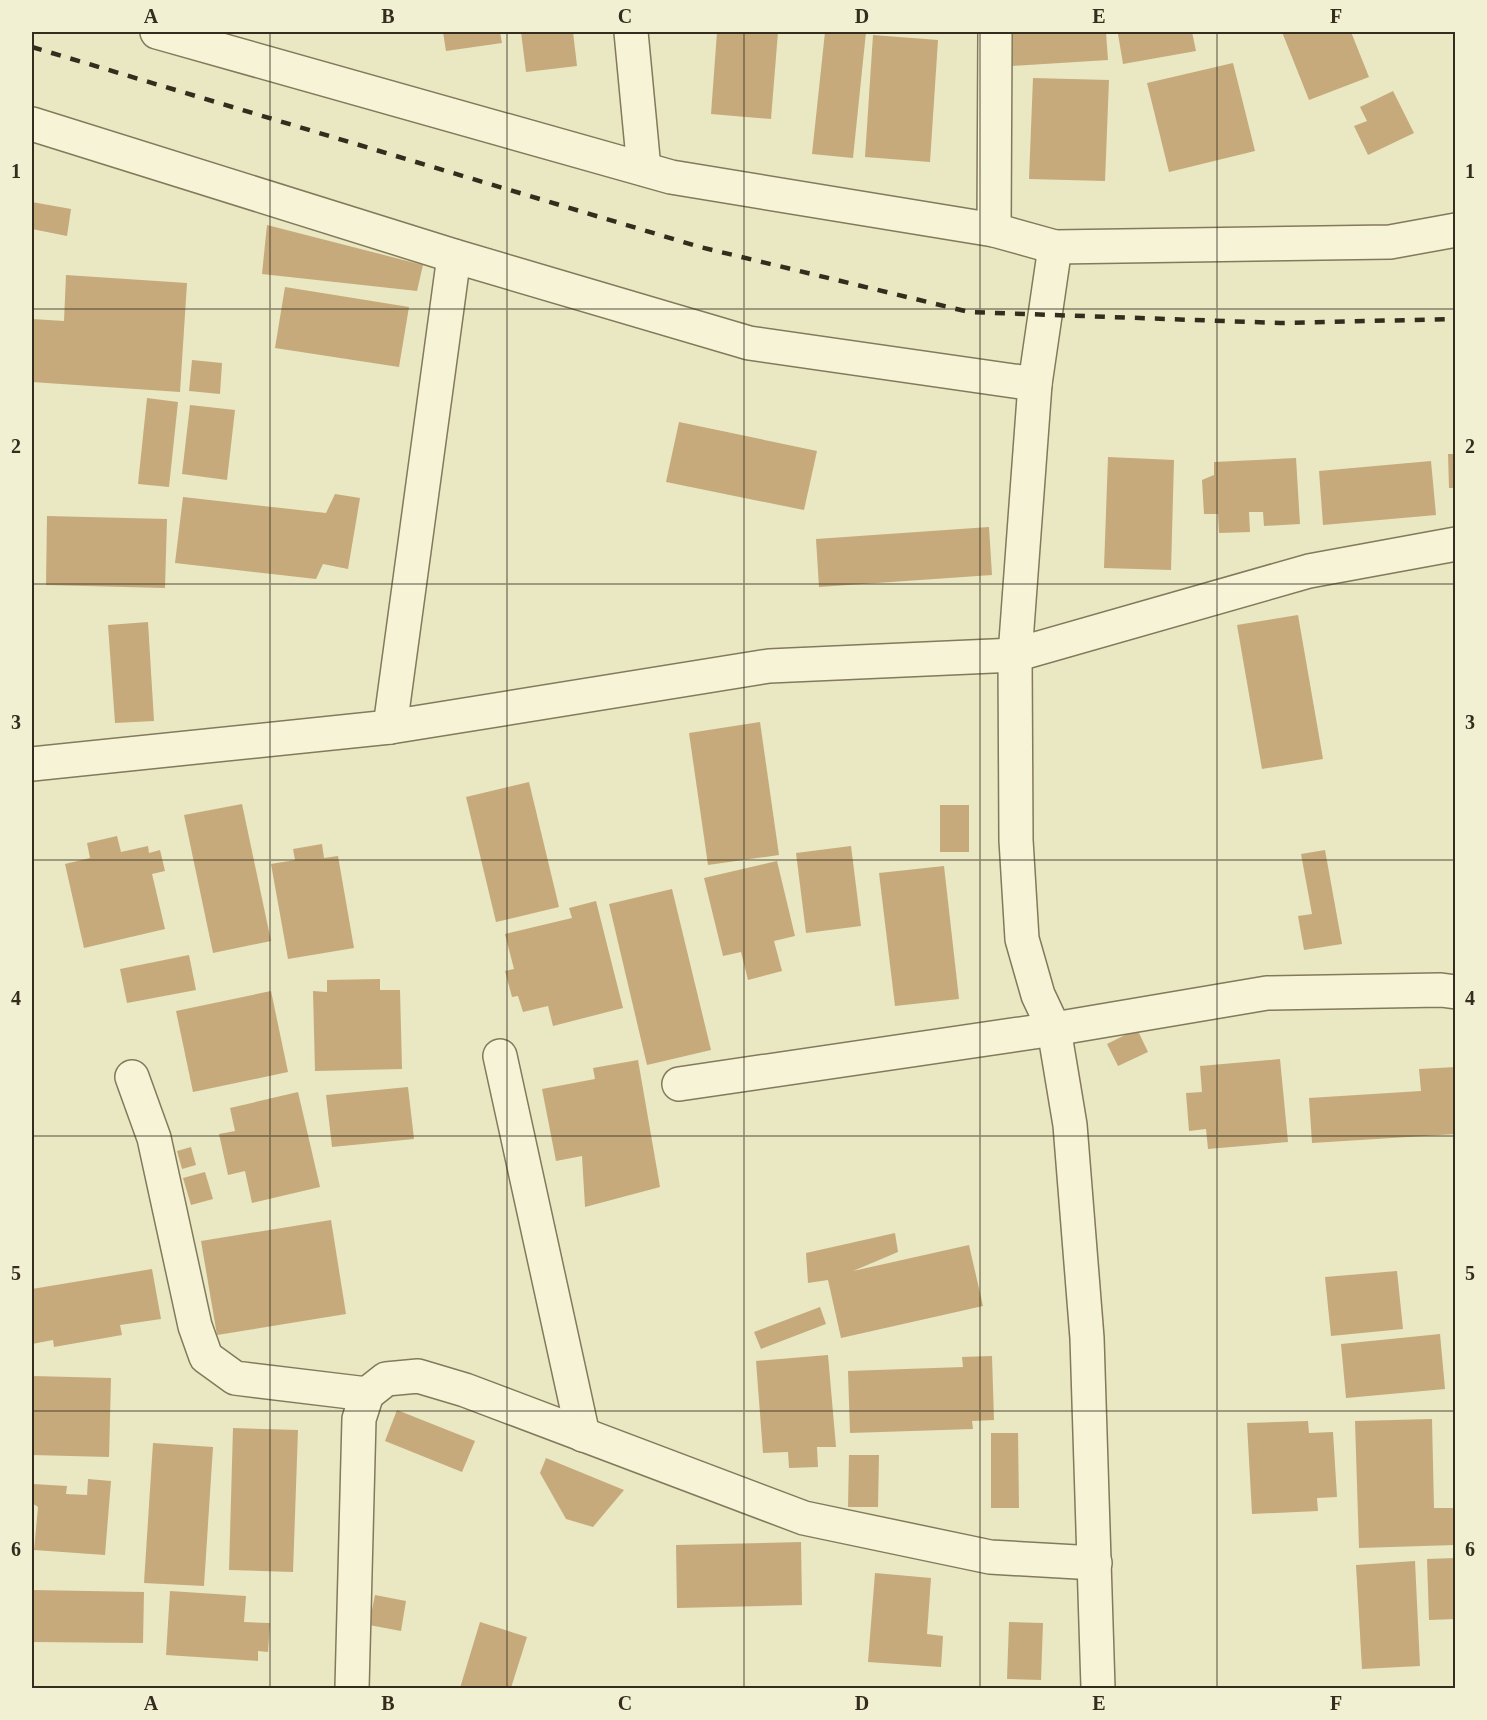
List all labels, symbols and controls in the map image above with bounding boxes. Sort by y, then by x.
text: A [144,5,159,27]
text: B [381,5,395,27]
text: C [618,5,632,27]
text: D [855,5,869,27]
text: E [1092,5,1106,27]
text: F [1330,5,1342,27]
text: 1 [11,160,21,182]
text: 1 [1465,160,1475,182]
text: 2 [11,435,21,457]
text: 2 [1465,435,1475,457]
text: 3 [11,711,21,733]
text: 3 [1465,711,1475,733]
text: 4 [11,987,21,1009]
text: 4 [1465,987,1475,1009]
text: 5 [11,1262,21,1284]
text: 5 [1465,1262,1475,1284]
text: 6 [11,1538,21,1560]
text: 6 [1465,1538,1475,1560]
text: A [144,1692,159,1714]
text: B [381,1692,395,1714]
text: C [618,1692,632,1714]
text: D [855,1692,869,1714]
text: E [1092,1692,1106,1714]
text: F [1330,1692,1342,1714]

